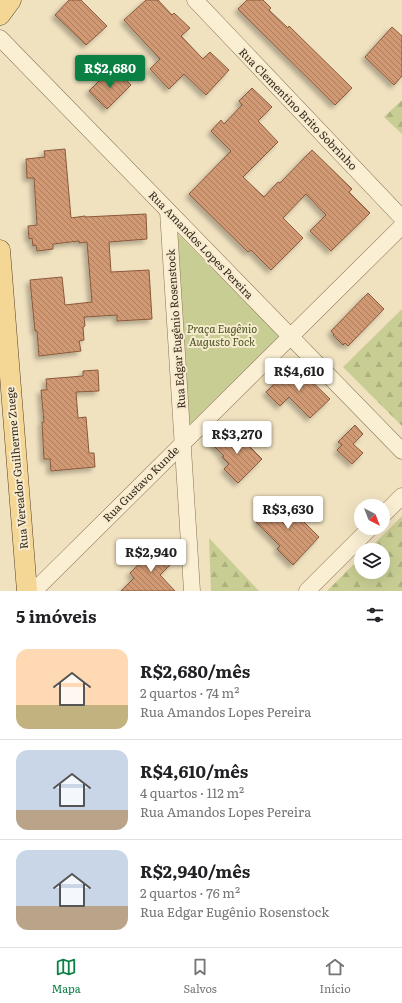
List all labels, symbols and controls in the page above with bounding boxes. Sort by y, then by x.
street label: Rua Clementino Brito Sobrinho [236,44,362,173]
pin: R$2,680 [73,55,147,89]
text: R$2,680 [84,58,136,77]
street label: Rua Amandos Lopes Pereira [146,187,258,302]
street label: Rua Edgar Eugênio Rosenstock [161,248,189,409]
park label: Praça Eugênio Augusto Fock [187,320,257,349]
pin: R$4,610 [262,358,336,392]
text: R$4,610 [274,361,324,380]
street label: Rua Vereador Guilherme Zuege [1,386,31,550]
pin: R$3,270 [200,421,274,455]
text: R$3,270 [212,424,262,443]
street label: Rua Gustavo Kunde [99,441,182,525]
pin: R$3,630 [251,496,325,530]
text: R$3,630 [262,499,314,518]
north arrow [354,499,390,535]
map controls [354,499,390,579]
pin: R$2,940 [114,539,188,573]
text: R$2,940 [125,542,177,561]
button: layers [354,543,390,579]
text: 5 imóveis [16,603,97,628]
icon: filters [364,604,386,626]
text: R$2,680/mês [140,658,250,683]
icon: home [48,665,96,713]
text: 2 quartos · 74 m² [140,683,239,702]
text: Rua Amandos Lopes Pereira [140,702,311,721]
text: R$4,610/mês [140,758,248,783]
icon: home [48,766,96,814]
text: 4 quartos · 112 m² [140,783,244,802]
text: Rua Amandos Lopes Pereira [140,802,311,821]
text: R$2,940/mês [140,858,250,883]
icon: home [48,866,96,914]
text: 2 quartos · 76 m² [140,883,240,902]
text: Rua Edgar Eugênio Rosenstock [140,902,329,921]
tab: Mapa [51,956,81,996]
tab: Salvos [184,956,217,996]
tab: Início [320,956,351,996]

